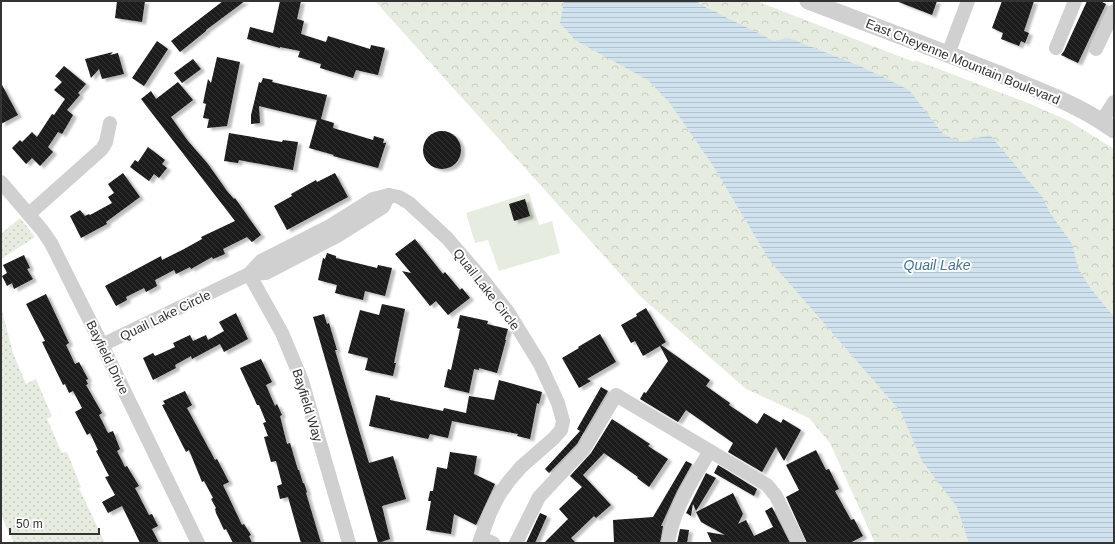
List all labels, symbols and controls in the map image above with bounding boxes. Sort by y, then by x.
street label: East Cheyenne Mountain Boulevard [864,16,1062,107]
street label: Quail Lake Circle [450,246,523,333]
water label: Quail Lake [904,257,971,273]
street label: Quail Lake Circle [117,287,213,344]
street label: Bayfield Drive [83,318,132,397]
street label: Bayfield Way [289,367,326,444]
scale bar [10,510,99,536]
text: 50 m [16,517,43,531]

